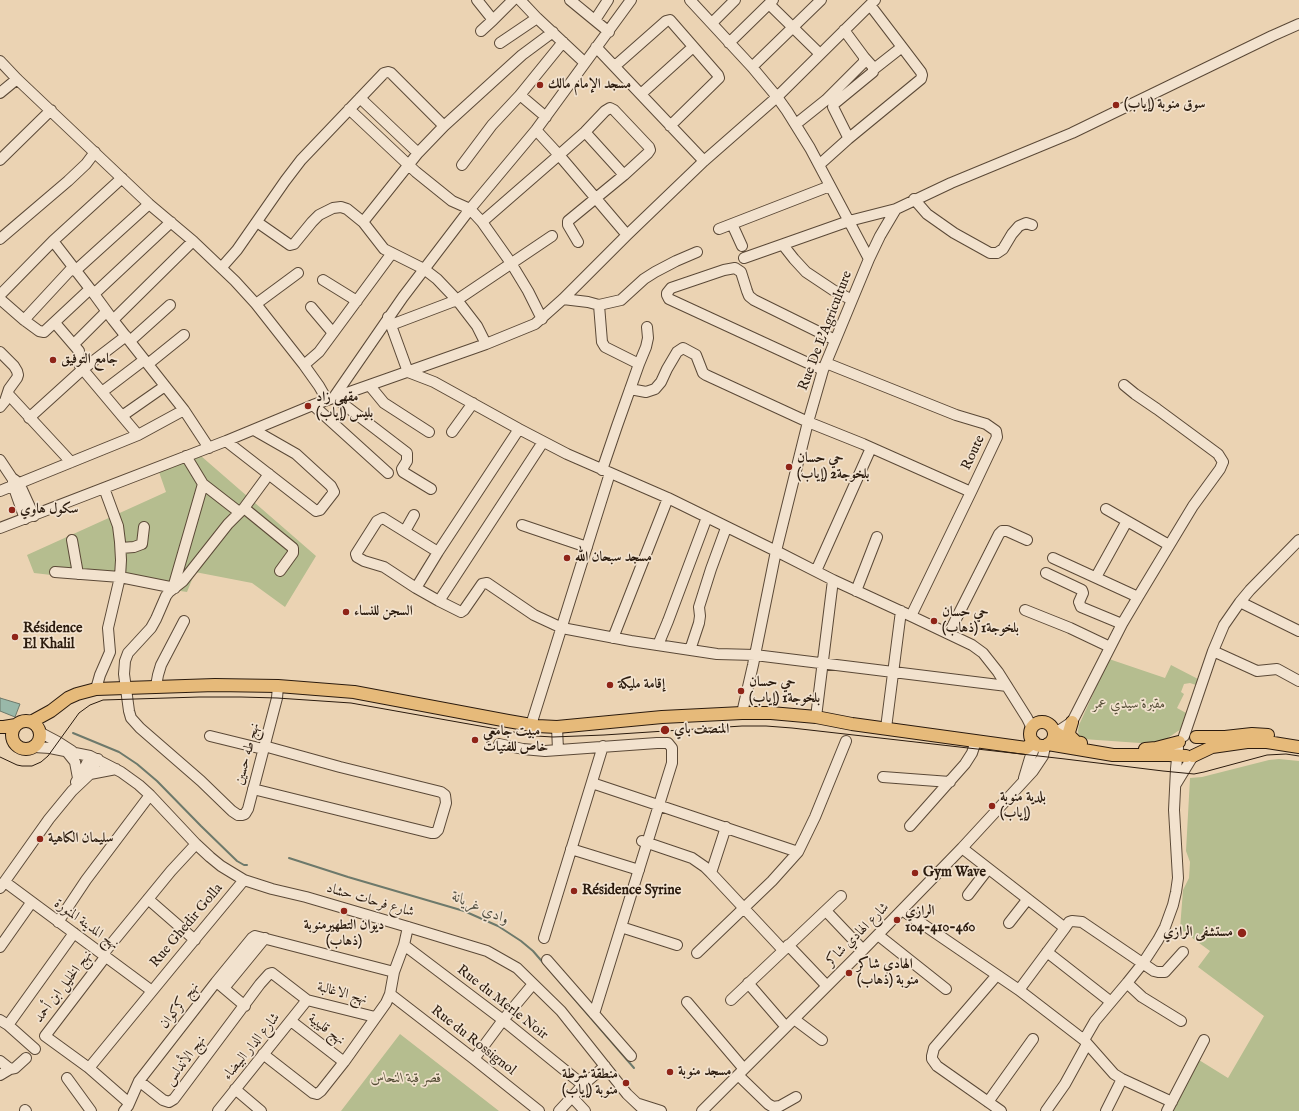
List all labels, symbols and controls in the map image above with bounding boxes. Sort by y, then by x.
place label: مسجد الإمام مالك [548,77,631,93]
marker: مسجد الإمام مالك [535,80,545,90]
place label: سوق منوبة (إياب) [1124,97,1206,113]
marker: سوق منوبة (إياب) [1111,100,1121,110]
street label: Rue De L'Agriculture [795,269,857,393]
place label: جامع التوفيق [61,352,118,368]
marker: جامع التوفيق [48,355,58,365]
place label: مقهى زاد بليس (إياب) [316,390,373,422]
marker: مقهى زاد بليس (إياب) [303,401,313,411]
street label: Route [959,433,989,473]
place label: حي حسان بلخوجة2 (إياب) [797,451,869,484]
marker: حي حسان بلخوجة2 (إياب) [784,462,794,472]
place label: سكول هاوي [20,502,78,518]
marker: سكول هاوي [7,505,17,515]
place label: مسجد سبحان الله [575,550,652,566]
marker: مسجد سبحان الله [562,553,572,563]
place label: السجن للنساء [354,604,413,620]
place label: حي حسان بلخوجة1 (ذهاب) [942,605,1019,638]
marker: السجن للنساء [341,607,351,617]
marker: حي حسان بلخوجة1 (ذهاب) [929,616,939,626]
place label: Résidence El Khalil [23,621,82,654]
marker: Résidence El Khalil [10,632,20,642]
place label: حي حسان بلخوجة1 (إياب) [749,675,820,708]
place label: إقامة مليكة [618,677,665,693]
marker: إقامة مليكة [605,680,615,690]
marker: حي حسان بلخوجة1 (إياب) [736,686,746,696]
park label: مقبرة سيدي عمر [1093,697,1165,713]
street label: نهج طه حسين [232,721,264,787]
place label: المنصف باي [674,722,729,738]
place label: مبيت جامعي خاص للفتيات [483,724,548,756]
marker: المنصف باي [659,724,671,736]
marker: مبيت جامعي خاص للفتيات [470,735,480,745]
place label: بلدية منوبة (إياب) [1000,790,1046,822]
marker: بلدية منوبة (إياب) [987,801,997,811]
place label: سليمان الكاهية [48,831,113,847]
marker: سليمان الكاهية [35,834,45,844]
place label: Gym Wave [923,865,986,881]
marker: Gym Wave [910,868,920,878]
street label: شارع فرحات حشاد [324,880,416,922]
street label: Rue Ghedir Golla [147,881,227,971]
place label: Résidence Syrine [582,883,681,899]
marker: Résidence Syrine [569,886,579,896]
water label: وادي غريانة [448,888,512,930]
street label: نهج المدينة المنورة [50,896,122,954]
street label: شارع الهادي شاكر [823,900,893,970]
place label: الرازي 104-410-460 [905,904,975,936]
marker: ديوان التطهيرمنوبة (ذهاب) [339,906,349,916]
marker: الرازي 104-410-460 [892,915,902,925]
place label: ديوان التطهيرمنوبة (ذهاب) [304,918,384,950]
place label: مستشفى الرازي [1163,925,1233,941]
marker: مستشفى الرازي [1236,927,1248,939]
street label: نهج الخليل ابن أحمد [31,948,97,1026]
place label: الهادي شاكر منوبة (ذهاب) [857,957,919,990]
street label: Rue du Merle Noir [453,962,551,1044]
marker: الهادي شاكر منوبة (ذهاب) [844,968,854,978]
street label: نهج كركوان [157,979,203,1033]
street label: نهج الاغالبة [315,979,369,1009]
street label: Rue du Rossignol [427,1003,519,1079]
street label: شارع الدار البيضاء [220,1010,284,1084]
street label: نهج قليبية [304,1011,348,1049]
street label: نهج الأندلس [162,1033,210,1089]
place label: مسجد منوبة [678,1064,731,1080]
place label: منطقة شرطة منوبة (إياب) [562,1067,618,1100]
marker: مسجد منوبة [665,1067,675,1077]
park label: قصر قبة النحاس [370,1071,442,1087]
marker: منطقة شرطة منوبة (إياب) [621,1078,631,1088]

